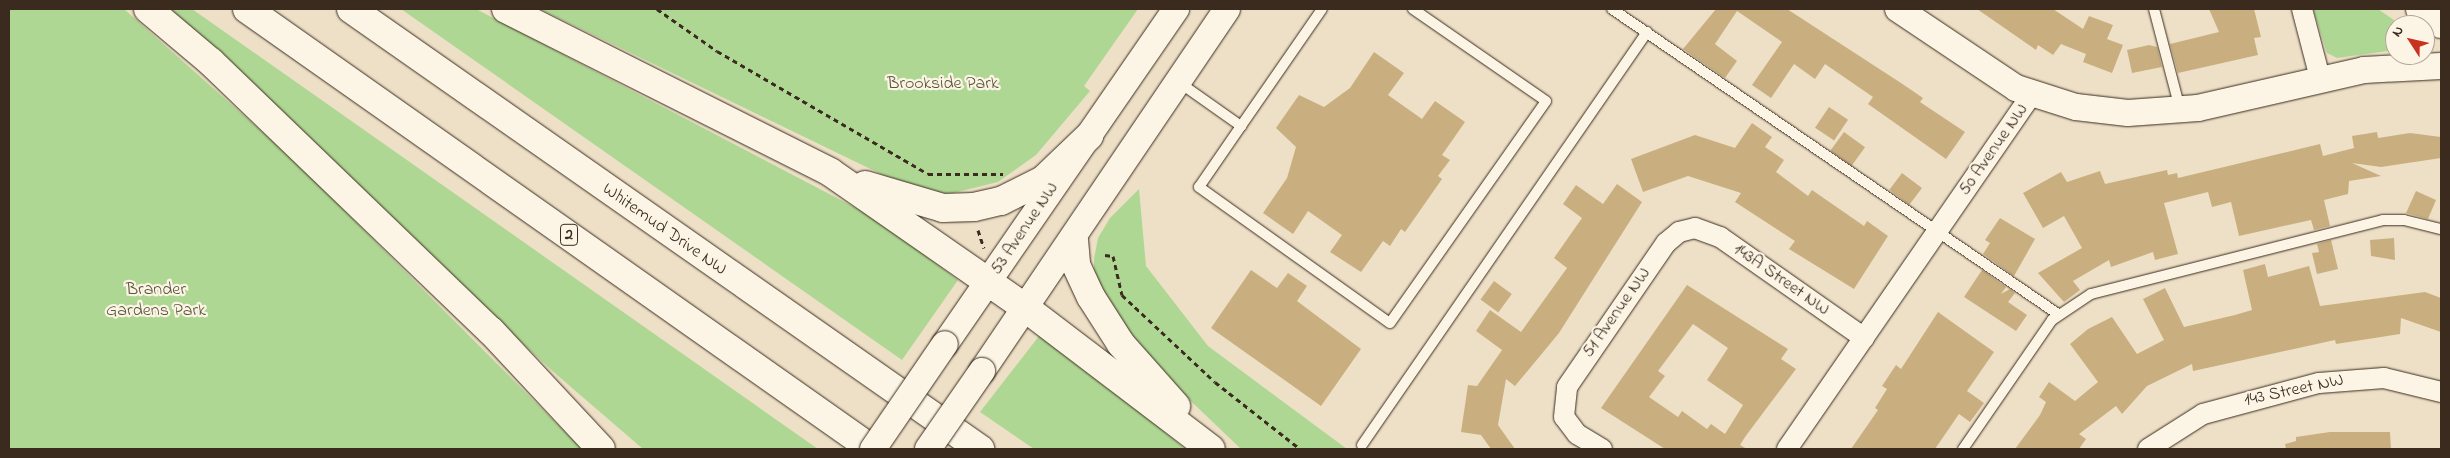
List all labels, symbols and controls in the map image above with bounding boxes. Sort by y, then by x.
north arrow [2385,15,2435,65]
text: N [2387,22,2409,42]
park label: Brookside Park [887,73,999,95]
street label: 50 Avenue NW [1954,100,2034,200]
street label: Whitemud Drive NW [598,179,730,281]
street label: 53 Avenue NW [986,179,1064,279]
road number: 2 [559,222,579,248]
street label: 143A Street NW [1729,239,1833,321]
street label: 51 Avenue NW [1578,264,1656,362]
park label: Brander Gardens Park [106,280,206,322]
street label: 143 Street NW [2242,370,2346,412]

